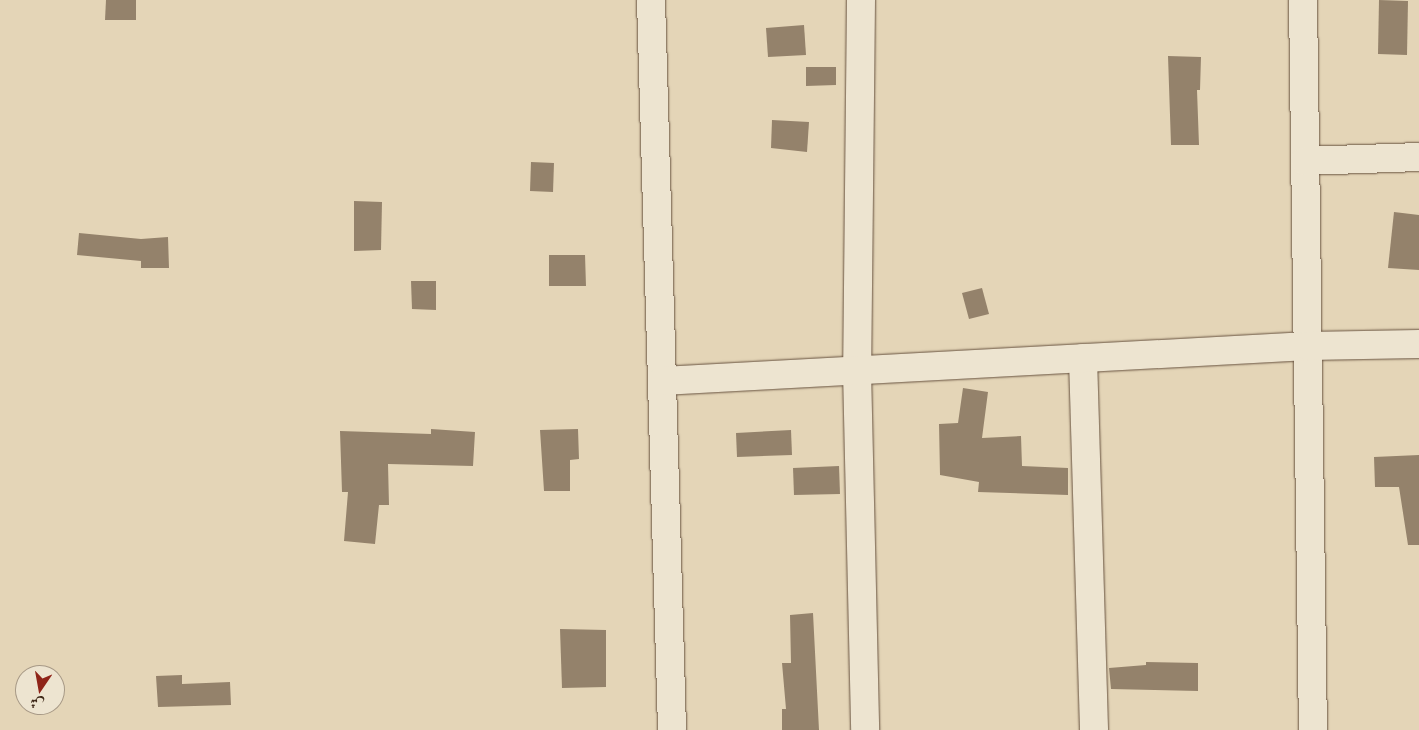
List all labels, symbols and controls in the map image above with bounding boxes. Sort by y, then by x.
north arrow [15,665,65,715]
text: ش [28,693,46,714]

